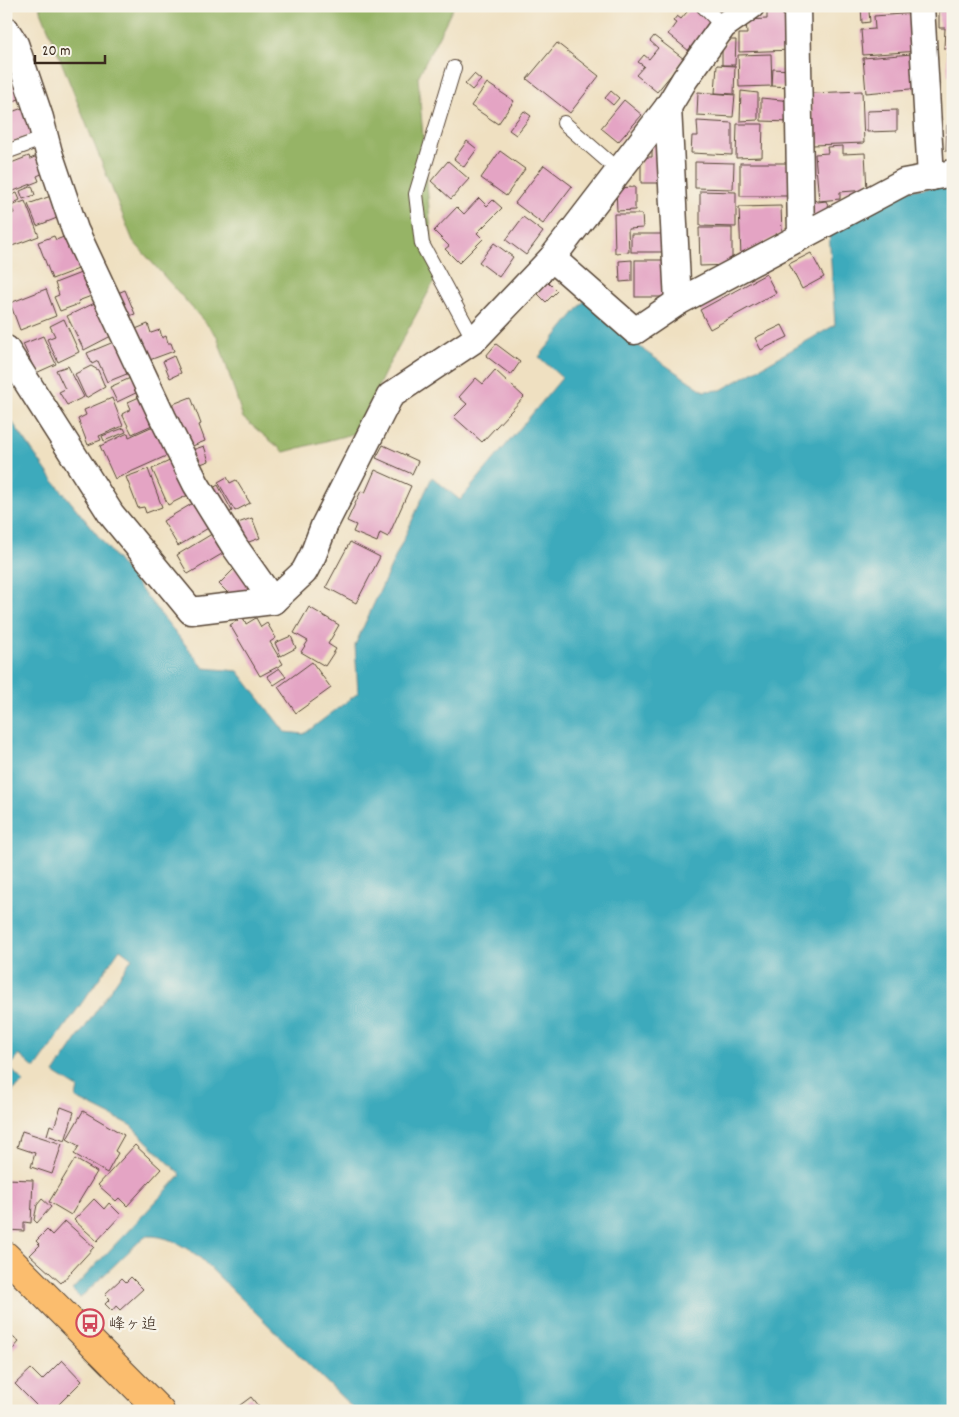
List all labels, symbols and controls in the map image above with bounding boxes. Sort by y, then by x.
scale bar [35,32,105,64]
text: 20 m [42,41,70,63]
bus stop icon: 峰ヶ迫 [75,1308,105,1338]
place label: 峰ヶ迫 [109,1314,157,1337]

